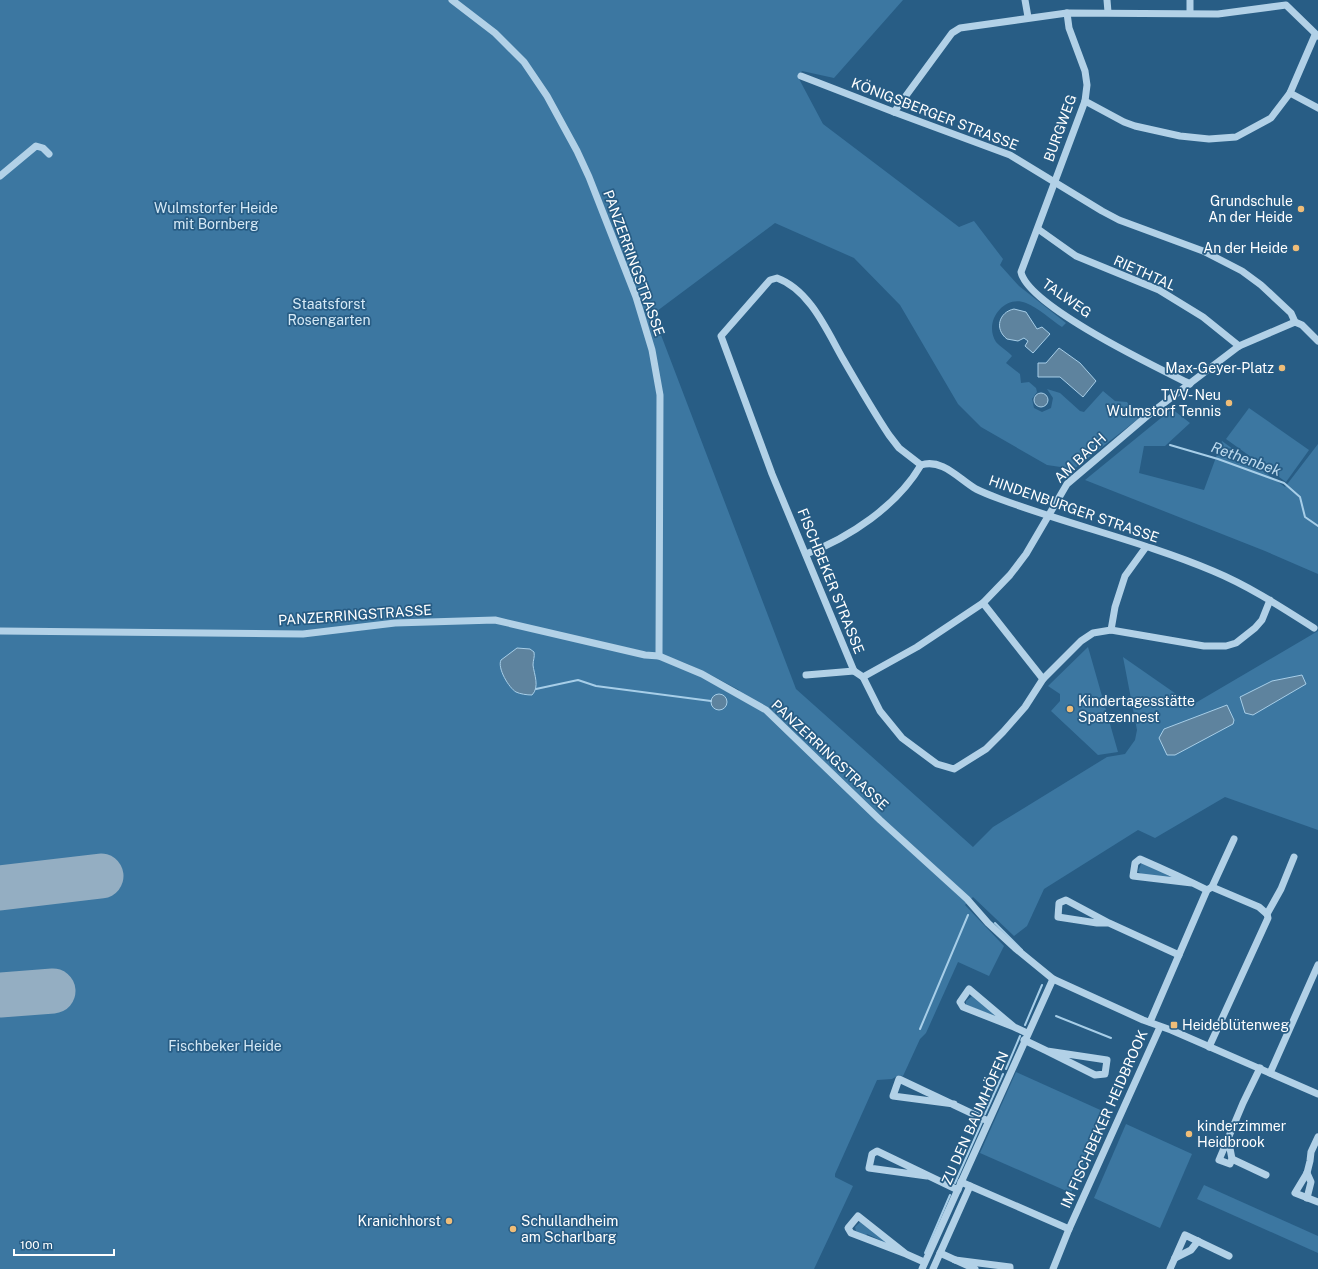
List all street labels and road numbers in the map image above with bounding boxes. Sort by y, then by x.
street label: KÖNIGSBERGER STRASSE [849,73,1021,153]
street label: BURGWEG [1040,92,1080,164]
street label: PANZERRINGSTRASSE [600,188,668,338]
street label: RIETHTAL [1111,252,1179,294]
street label: TALWEG [1039,275,1095,321]
street label: AM BACH [1051,430,1109,486]
street label: HINDENBURGER STRASSE [987,472,1161,546]
street label: FISCHBEKER STRASSE [794,506,868,656]
street label: PANZERRINGSTRASSE [278,602,432,628]
street label: PANZERRINGSTRASSE [768,697,892,813]
street label: IM FISCHBEKER HEIDBROOK [1057,1027,1151,1210]
street label: ZU DEN BAUMHÖFEN [937,1048,1012,1187]

